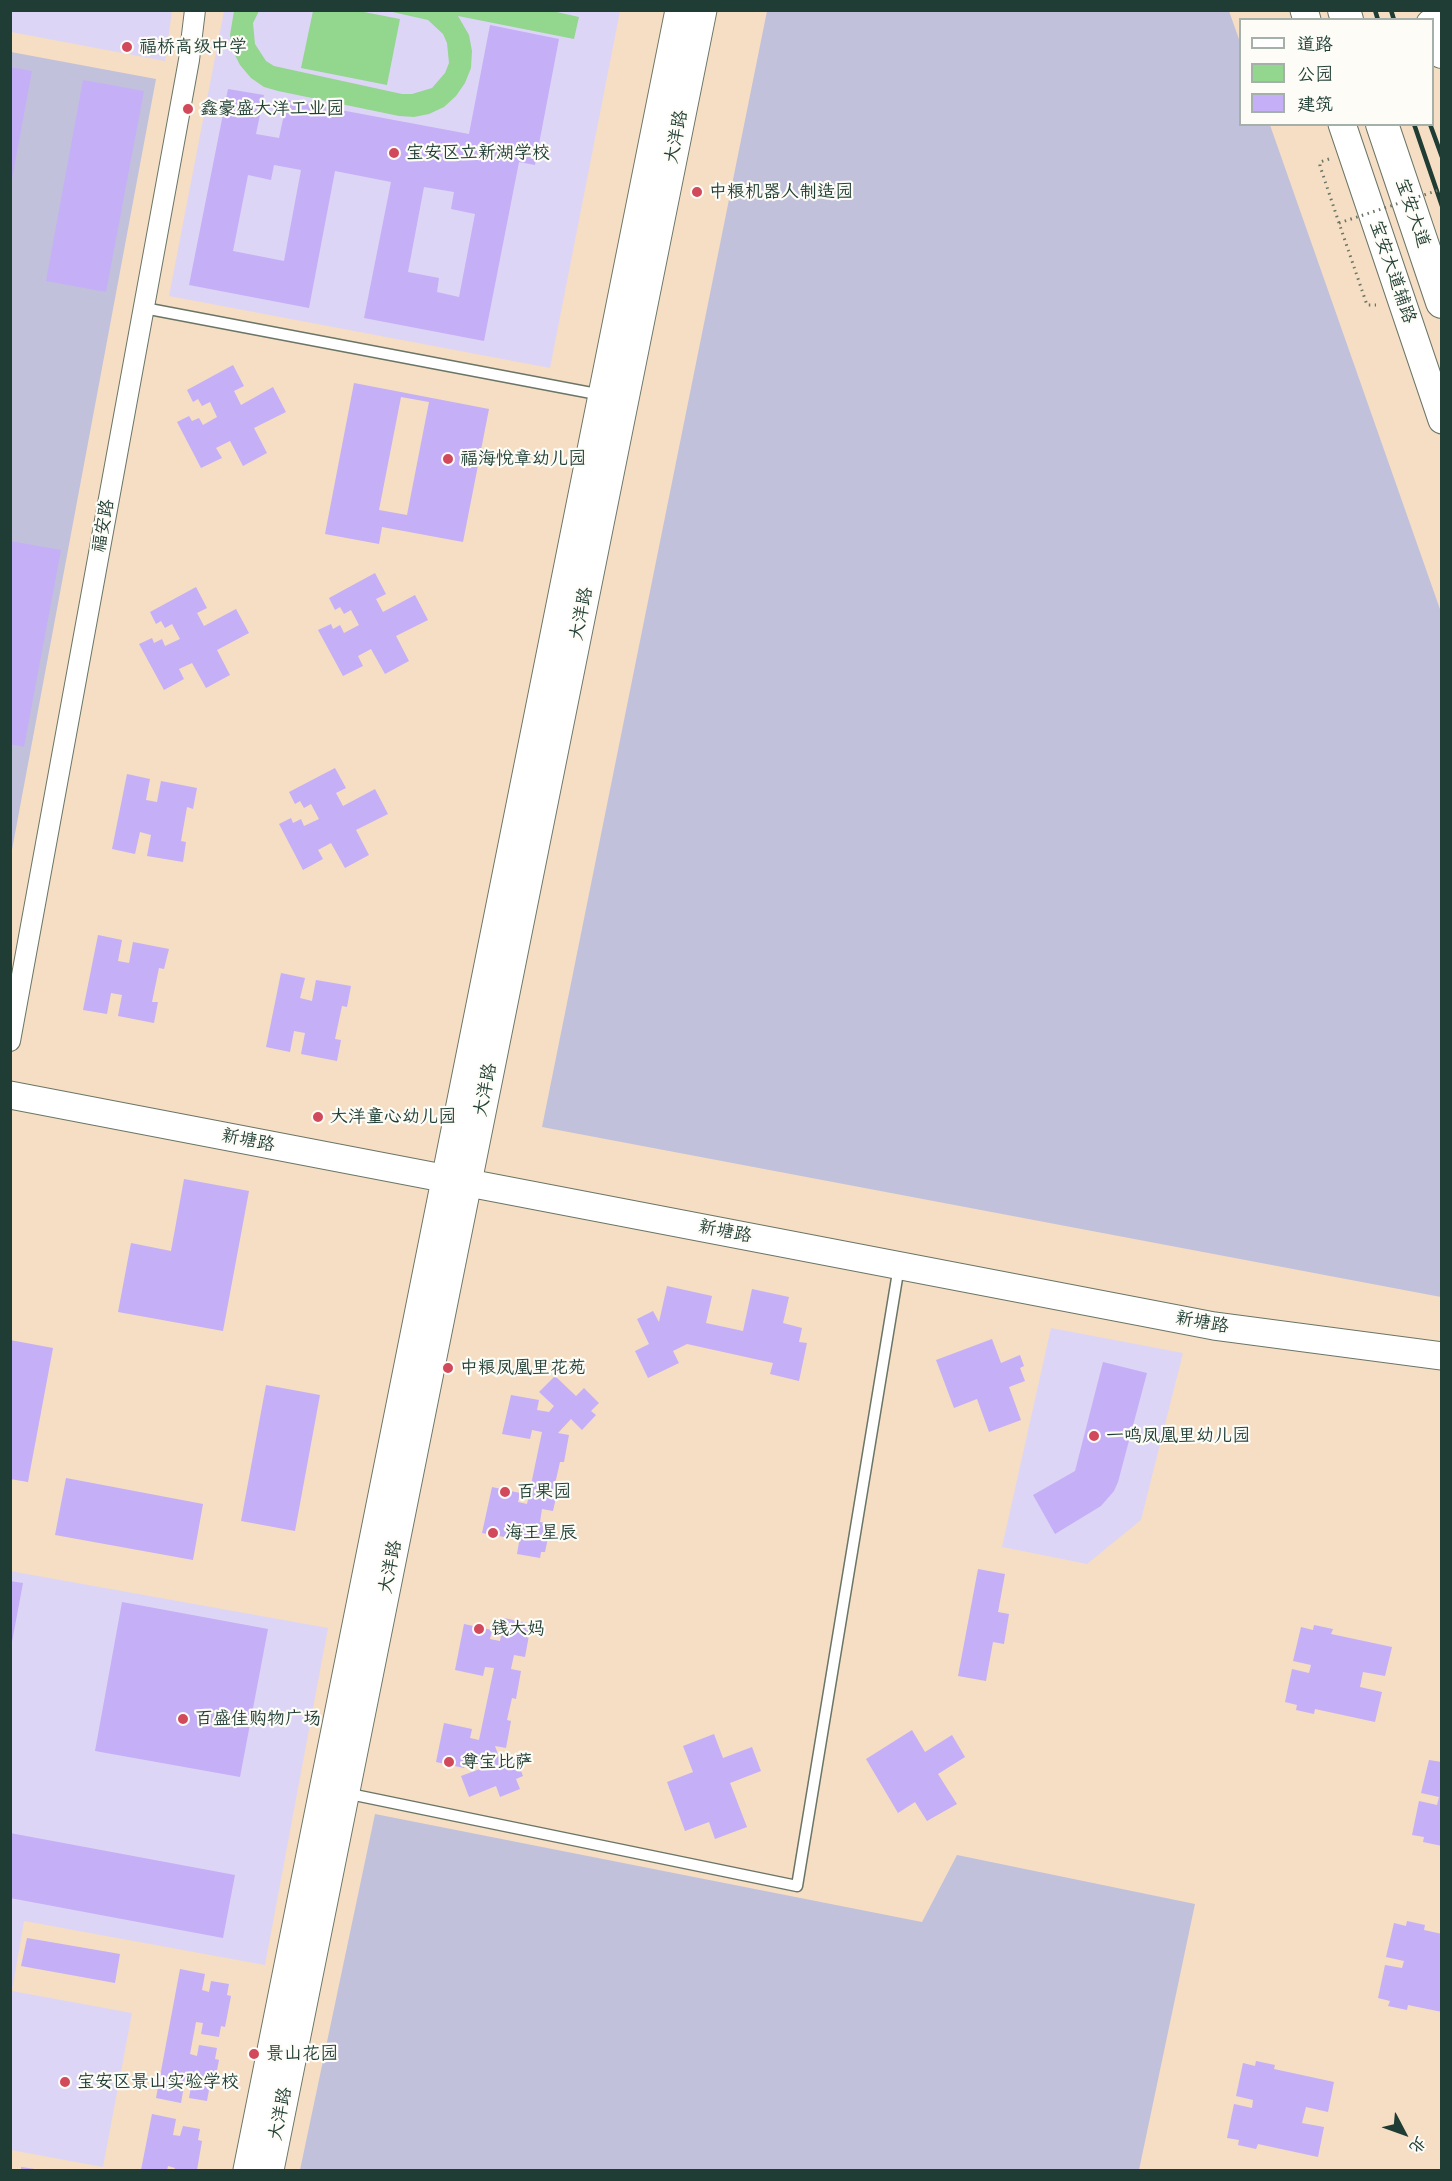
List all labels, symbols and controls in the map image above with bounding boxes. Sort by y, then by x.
legend [1239,18,1434,126]
text: 道路 [1297,33,1333,56]
place label: 福桥高级中学 [139,36,247,58]
marker: 福桥高级中学 [120,40,134,54]
text: 公园 [1297,63,1333,86]
text: 建筑 [1297,93,1333,116]
place label: 鑫豪盛大洋工业园 [200,98,344,120]
marker: 鑫豪盛大洋工业园 [181,102,195,116]
street label: 大洋路 [661,108,693,166]
place label: 宝安区立新湖学校 [406,142,550,164]
marker: 宝安区立新湖学校 [387,146,401,160]
street label: 宝安大道 [1390,175,1434,251]
place label: 中粮机器人制造园 [709,181,853,203]
marker: 中粮机器人制造园 [690,185,704,199]
street label: 宝安大道辅路 [1364,217,1420,327]
place label: 福海悦章幼儿园 [460,448,586,470]
marker: 福海悦章幼儿园 [441,452,455,466]
street label: 福安路 [89,498,119,554]
street label: 大洋路 [566,585,598,643]
street label: 大洋路 [470,1061,502,1119]
place label: 大洋童心幼儿园 [330,1106,456,1128]
marker: 大洋童心幼儿园 [311,1110,325,1124]
street label: 新塘路 [219,1125,277,1157]
street label: 新塘路 [696,1216,754,1248]
street label: 新塘路 [1174,1308,1230,1338]
place label: 中粮凤凰里花苑 [460,1357,586,1379]
marker: 中粮凤凰里花苑 [441,1361,455,1375]
place label: 一鸣凤凰里幼儿园 [1106,1425,1250,1447]
marker: 一鸣凤凰里幼儿园 [1087,1429,1101,1443]
place label: 百果园 [517,1481,571,1503]
marker: 百果园 [498,1485,512,1499]
place label: 海王星辰 [505,1522,577,1544]
marker: 海王星辰 [486,1526,500,1540]
street label: 大洋路 [375,1538,407,1596]
place label: 钱大妈 [491,1618,545,1640]
marker: 钱大妈 [472,1622,486,1636]
place label: 百盛佳购物广场 [195,1708,321,1730]
marker: 百盛佳购物广场 [176,1712,190,1726]
place label: 尊宝比萨 [461,1751,533,1773]
marker: 尊宝比萨 [442,1755,456,1769]
place label: 景山花园 [266,2043,338,2065]
marker: 景山花园 [247,2047,261,2061]
place label: 宝安区景山实验学校 [77,2071,239,2093]
marker: 宝安区景山实验学校 [58,2075,72,2089]
street label: 大洋路 [265,2085,297,2143]
north arrow [1374,2103,1434,2163]
text: 北 [1405,2132,1430,2157]

